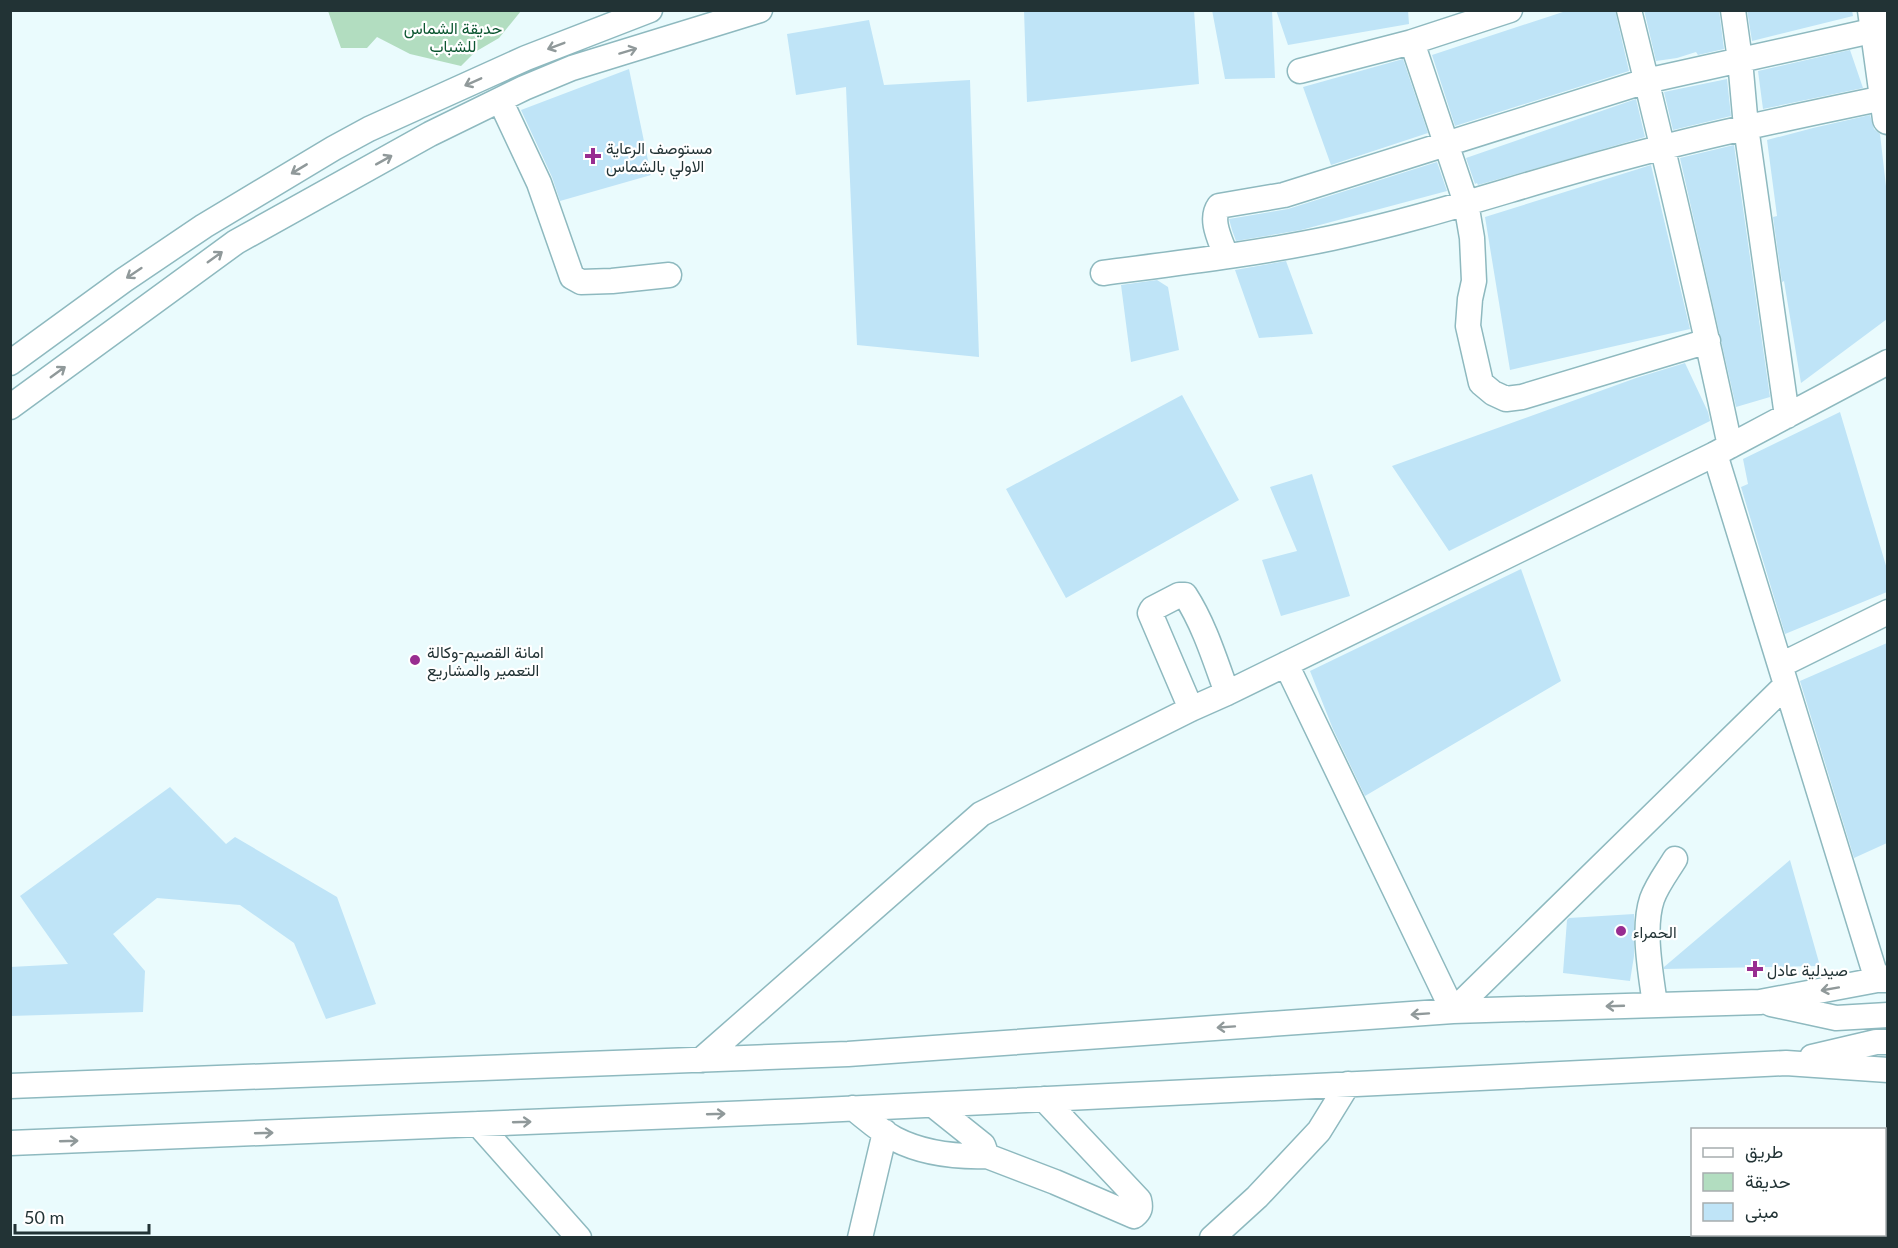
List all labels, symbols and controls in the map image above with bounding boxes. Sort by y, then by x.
park label: حديقة الشماس للشباب [404,18,503,56]
one-way arrow [547,42,566,53]
one-way arrow [618,45,637,56]
one-way arrow [464,77,482,88]
place label: مستوصف الرعاية الاولي بالشماس [606,138,712,180]
marker: مستوصف الرعاية الاولي بالشماس [584,147,602,165]
one-way arrow [375,154,392,166]
one-way arrow [291,164,308,176]
one-way arrow [207,251,223,264]
one-way arrow [126,267,143,279]
one-way arrow [49,366,65,378]
place label: امانة القصيم-وكالة التعمير والمشاريع [427,642,544,682]
marker: امانة القصيم-وكالة التعمير والمشاريع [408,653,422,667]
place label: الحمراء [1633,922,1677,943]
marker: الحمراء [1614,924,1628,938]
place label: صيدلية عادل [1767,960,1848,980]
marker: صيدلية عادل [1748,962,1762,976]
one-way arrow [1820,984,1840,995]
one-way arrow [1606,1001,1626,1012]
one-way arrow [1411,1008,1431,1019]
one-way arrow [1216,1022,1236,1033]
one-way arrow [706,1109,726,1120]
one-way arrow [511,1117,531,1128]
one-way arrow [253,1127,273,1138]
legend [1691,1128,1886,1236]
one-way arrow [58,1135,78,1146]
text: طريق [1745,1140,1783,1163]
text: حديقة [1745,1170,1791,1192]
scale bar [15,1197,148,1235]
text: مبنى [1745,1200,1779,1223]
text: 50 m [24,1206,64,1228]

